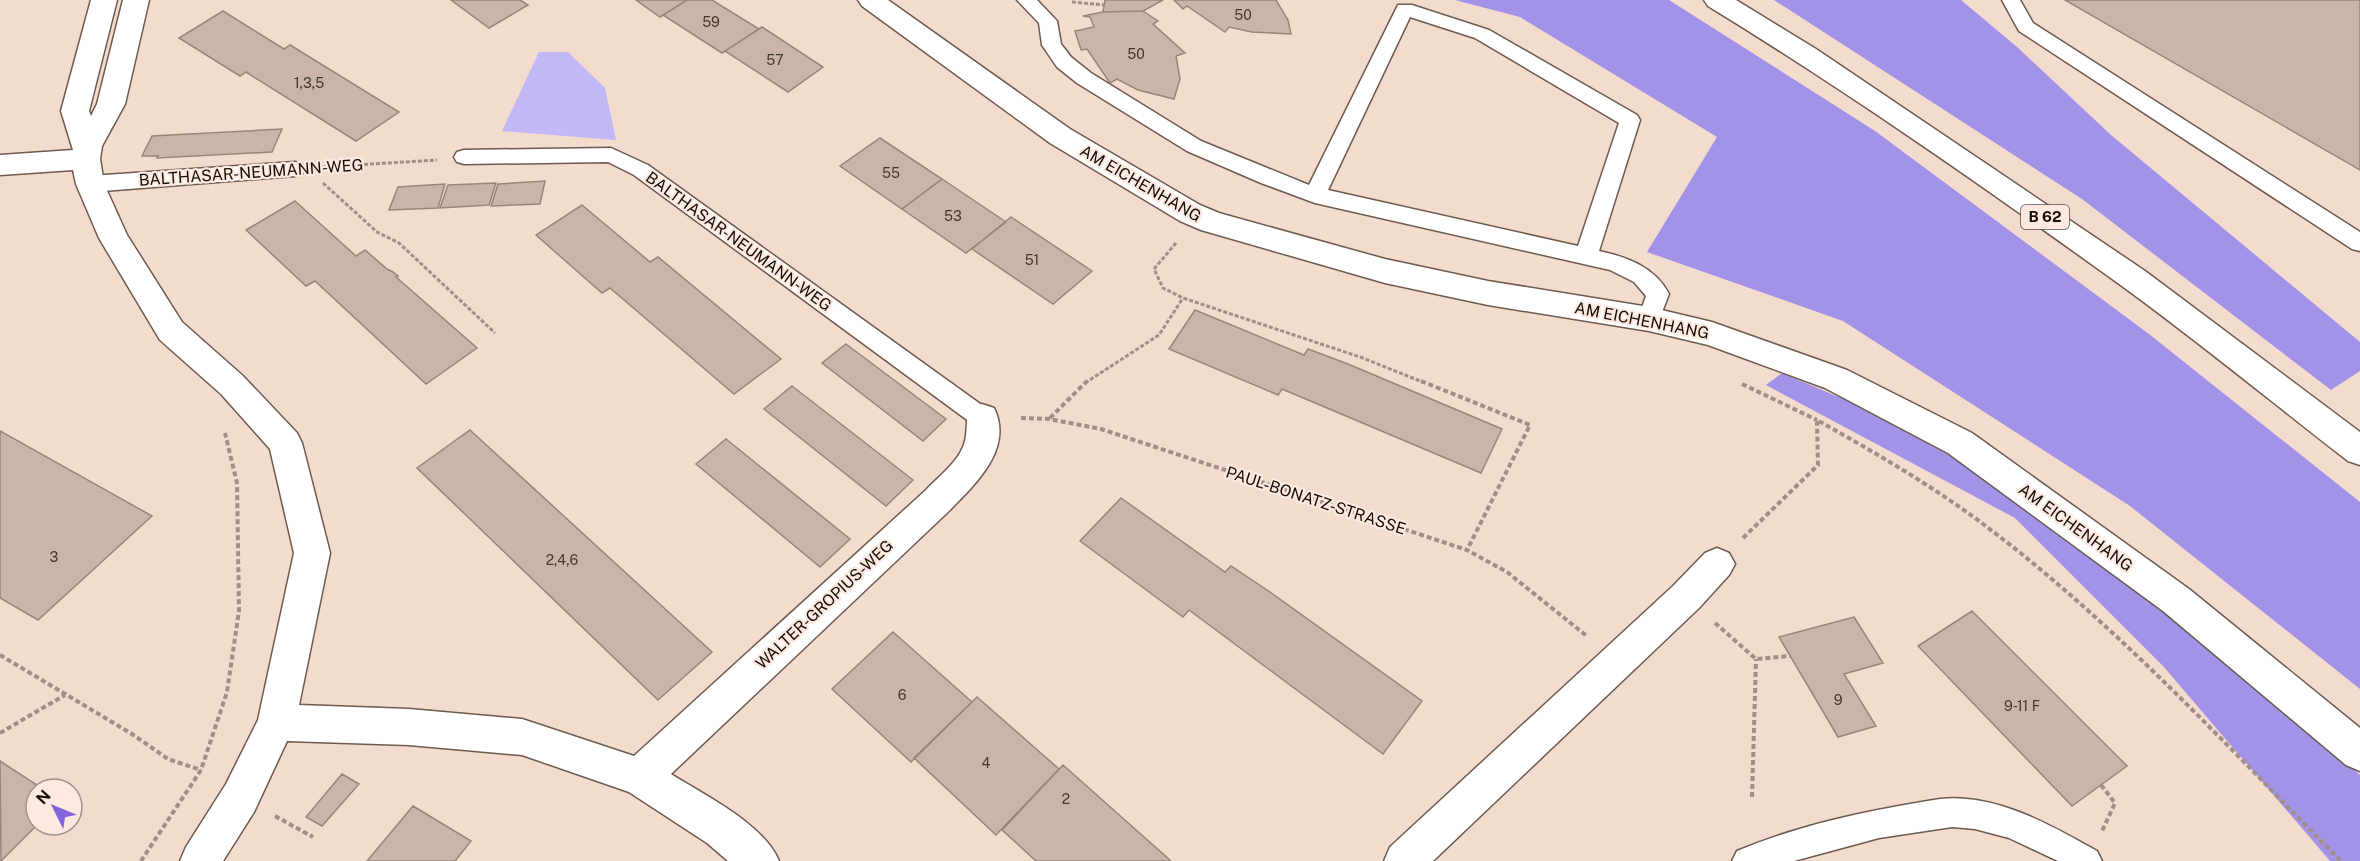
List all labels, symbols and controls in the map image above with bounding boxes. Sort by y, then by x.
house number: 50 [1234,7,1252,23]
house number: 59 [702,14,720,30]
house number: 50 [1127,46,1145,62]
house number: 57 [766,52,784,68]
house number: 1,3,5 [294,75,324,91]
street label: AM EICHENHANG [1077,141,1205,226]
street label: BALTHASAR-NEUMANN-WEG [138,155,364,190]
house number: 55 [882,165,900,181]
street label: BALTHASAR-NEUMANN-WEG [642,168,835,315]
road number: B 62 [2021,205,2069,229]
house number: 53 [944,208,962,224]
house number: 51 [1025,252,1039,268]
street label: AM EICHENHANG [1573,298,1711,343]
street label: PAUL-BONATZ-STRASSE [1223,462,1408,539]
street label: AM EICHENHANG [2015,480,2137,575]
street label: WALTER-GROPIUS-WEG [752,536,897,673]
house number: 3 [50,549,59,565]
house number: 2,4,6 [546,552,579,568]
house number: 6 [898,687,907,703]
house number: 9 [1834,692,1843,708]
house number: 9-11 F [2004,698,2040,714]
house number: 4 [982,755,991,771]
north arrow [24,777,84,837]
text: N [32,786,55,808]
house number: 2 [1062,791,1070,807]

